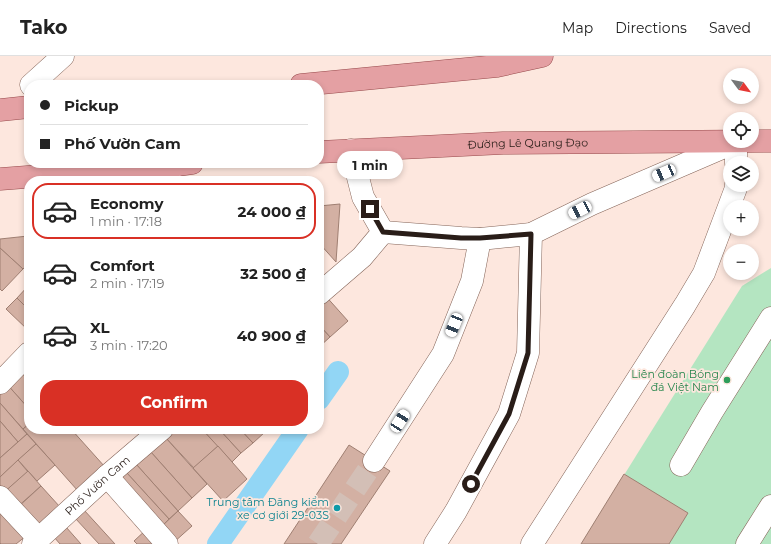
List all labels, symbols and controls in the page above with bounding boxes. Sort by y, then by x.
text: Tako [20,16,67,39]
text: Map [562,19,593,37]
text: Directions [615,19,687,37]
text: Saved [709,19,751,37]
north arrow [723,68,759,104]
map controls [723,68,759,280]
text: Pickup [64,96,119,115]
button: locate [723,112,759,148]
text: Phố Vườn Cam [64,134,181,153]
street label: Đường Lê Quang Đạo [467,135,588,152]
callout: 1 min [337,151,403,179]
button: layers [723,156,759,192]
text: 1 min [352,157,388,173]
car [651,163,677,183]
icon: car [42,193,78,229]
text: Economy [90,194,163,213]
car [567,199,593,221]
route end [361,200,379,218]
button: + [723,200,759,236]
text: 24 000 ₫ [238,202,306,221]
text: 1 min · 17:18 [90,213,162,229]
button: − [723,244,759,280]
icon: car [42,255,78,291]
text: Comfort [90,256,155,275]
text: 32 500 ₫ [240,264,306,283]
text: 2 min · 17:19 [90,275,164,291]
car [444,312,464,338]
icon: car [42,317,78,353]
text: XL [90,318,109,337]
text: 40 900 ₫ [237,326,306,345]
text: 3 min · 17:20 [90,337,168,353]
place label: Liên đoàn Bóng đá Việt Nam [631,367,719,394]
marker: Liên đoàn Bóng đá Việt Nam [722,375,732,385]
button: Confirm [40,380,308,426]
car [388,408,412,434]
street label: Phố Vườn Cam [62,453,133,518]
route start [462,475,480,493]
place label: Trung tâm Đăng kiểm xe cơ giới 29-03S [207,495,329,522]
marker: Trung tâm Đăng kiểm xe cơ giới 29-03S [332,503,342,513]

